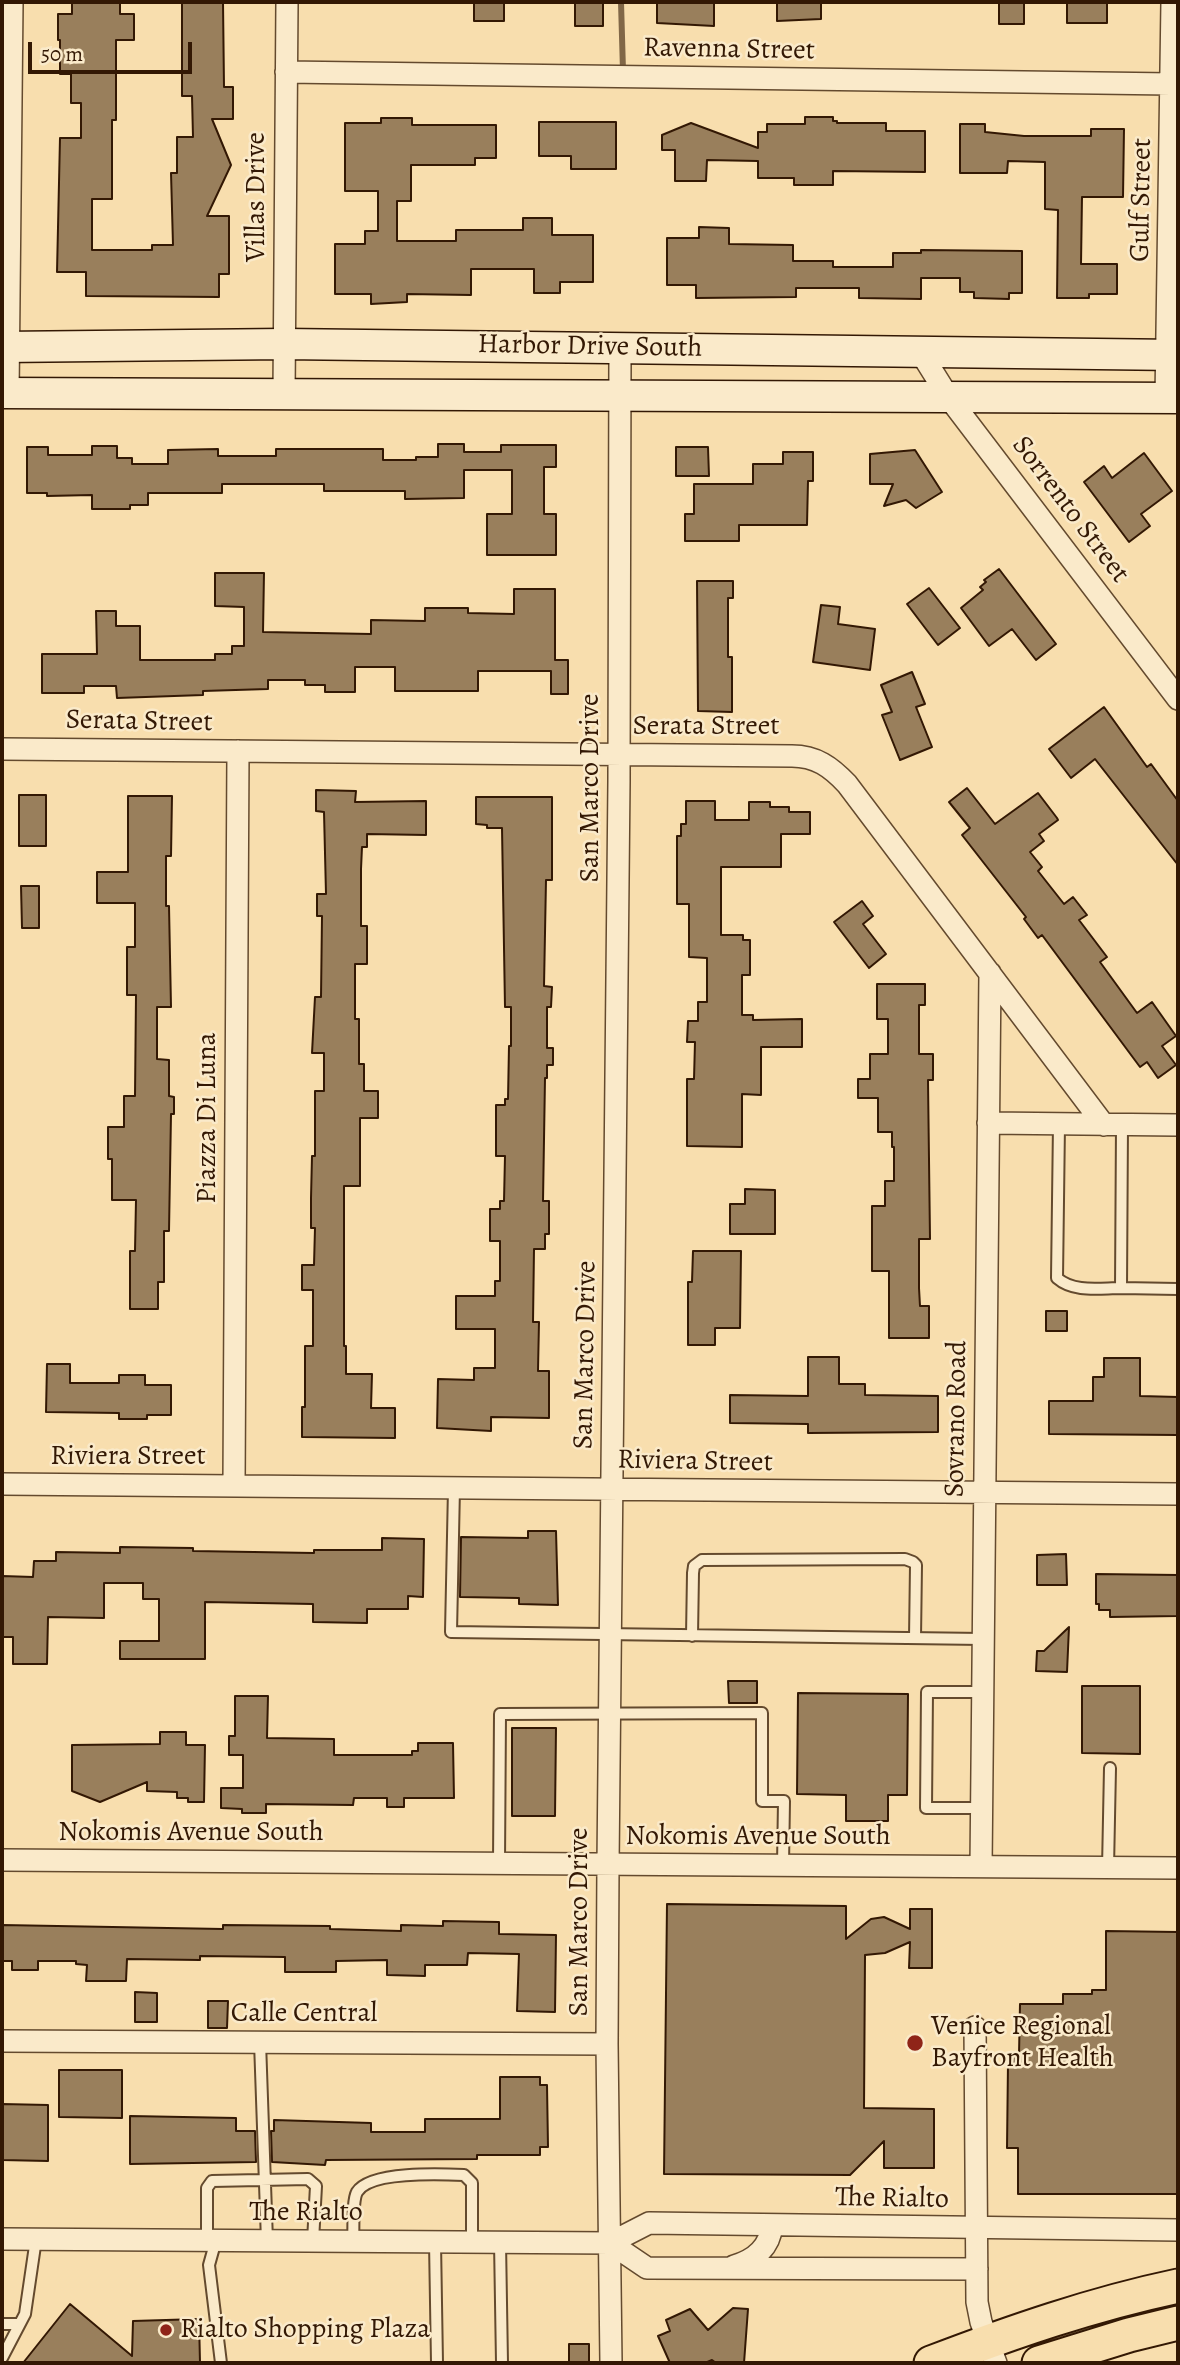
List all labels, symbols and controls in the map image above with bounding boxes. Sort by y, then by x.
scale bar [32,28,196,72]
street label: Ravenna Street [643,32,815,68]
text: 50 m [41,40,83,68]
street label: Villas Drive [240,132,274,262]
street label: Gulf Street [1124,138,1160,262]
street label: Harbor Drive South [477,328,703,366]
street label: Sorrento Street [1004,430,1136,590]
street label: San Marco Drive [574,694,608,882]
street label: Serata Street [65,704,213,740]
street label: Serata Street [633,710,779,744]
street label: Piazza Di Luna [191,1032,225,1204]
street label: San Marco Drive [568,1260,604,1450]
street label: Sovrano Road [939,1340,975,1498]
street label: Riviera Street [50,1440,206,1474]
street label: Riviera Street [617,1444,773,1480]
street label: Nokomis Avenue South [58,1816,324,1850]
street label: Nokomis Avenue South [625,1820,891,1854]
street label: San Marco Drive [563,1828,597,2016]
street label: Calle Central [231,1997,377,2031]
place label: Venice Regional Bayfront Health [931,2010,1114,2076]
marker: Venice Regional Bayfront Health [905,2033,925,2053]
street label: The Rialto [835,2181,949,2217]
street label: The Rialto [249,2196,363,2230]
place label: Rialto Shopping Plaza [180,2313,430,2347]
marker: Rialto Shopping Plaza [158,2322,174,2338]

